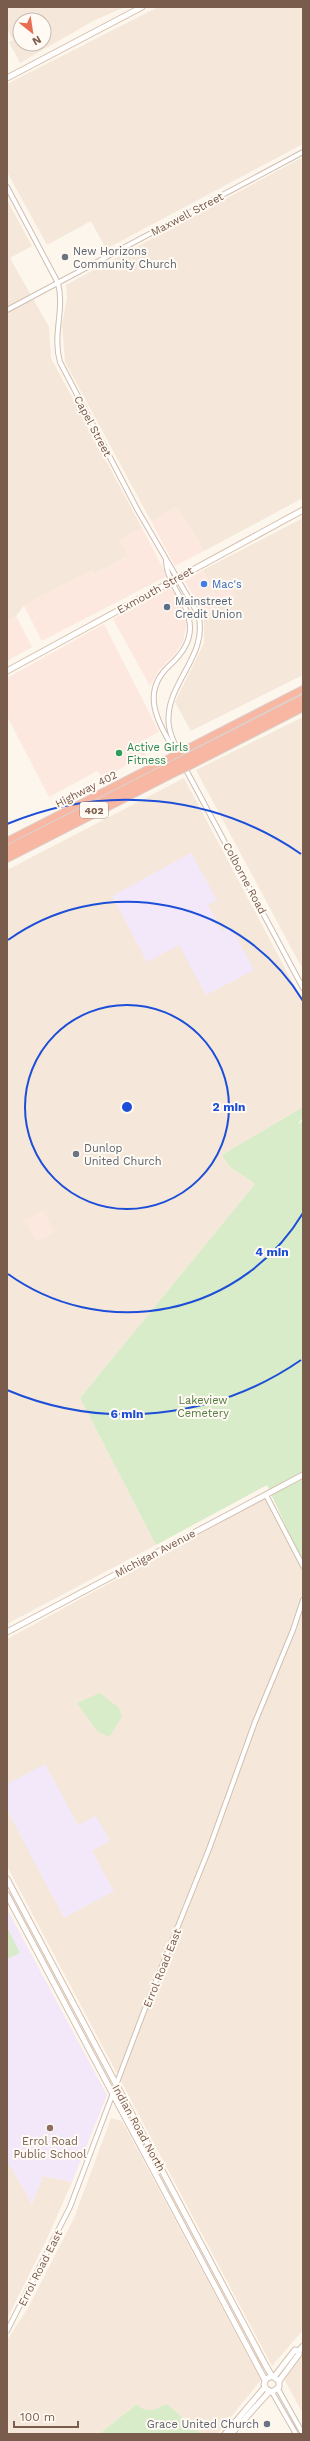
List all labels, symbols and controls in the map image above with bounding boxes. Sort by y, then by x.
north arrow [12,12,52,52]
text: N [30,33,44,48]
street label: Maxwell Street [149,190,226,239]
place label: New Horizons Community Church [73,245,177,271]
marker: New Horizons Community Church [60,252,70,262]
street label: Capel Street [71,394,114,459]
street label: Exmouth Street [115,564,196,617]
place label: Mac's [212,578,242,591]
marker: Mac's [199,579,209,589]
place label: Mainstreet Credit Union [175,595,242,621]
marker: Mainstreet Credit Union [162,602,172,612]
place label: Active Girls Fitness [127,741,188,767]
marker: Active Girls Fitness [114,748,124,758]
street label: Highway 402 [53,768,119,810]
road number: 402 [80,802,108,818]
street label: Colborne Road [220,840,269,916]
centre of rings [120,1100,134,1114]
text: 2 min [213,1100,245,1114]
place label: Dunlop United Church [84,1142,162,1168]
marker: Dunlop United Church [71,1149,81,1159]
text: 4 min [255,1245,289,1259]
park label: Lakeview Cemetery [177,1394,229,1420]
text: 6 min [110,1407,144,1421]
street label: Michigan Avenue [113,1527,198,1580]
street label: Errol Road East [141,1927,184,2009]
street label: Indian Road North [109,2083,168,2174]
marker: Errol Road Public School [45,2123,55,2133]
place label: Errol Road Public School [13,2135,87,2161]
street label: Errol Road East [16,2228,65,2308]
scale bar [14,2403,78,2429]
text: 100 m [20,2410,55,2424]
place label: Grace United Church [147,2418,259,2431]
marker: Grace United Church [262,2419,272,2429]

